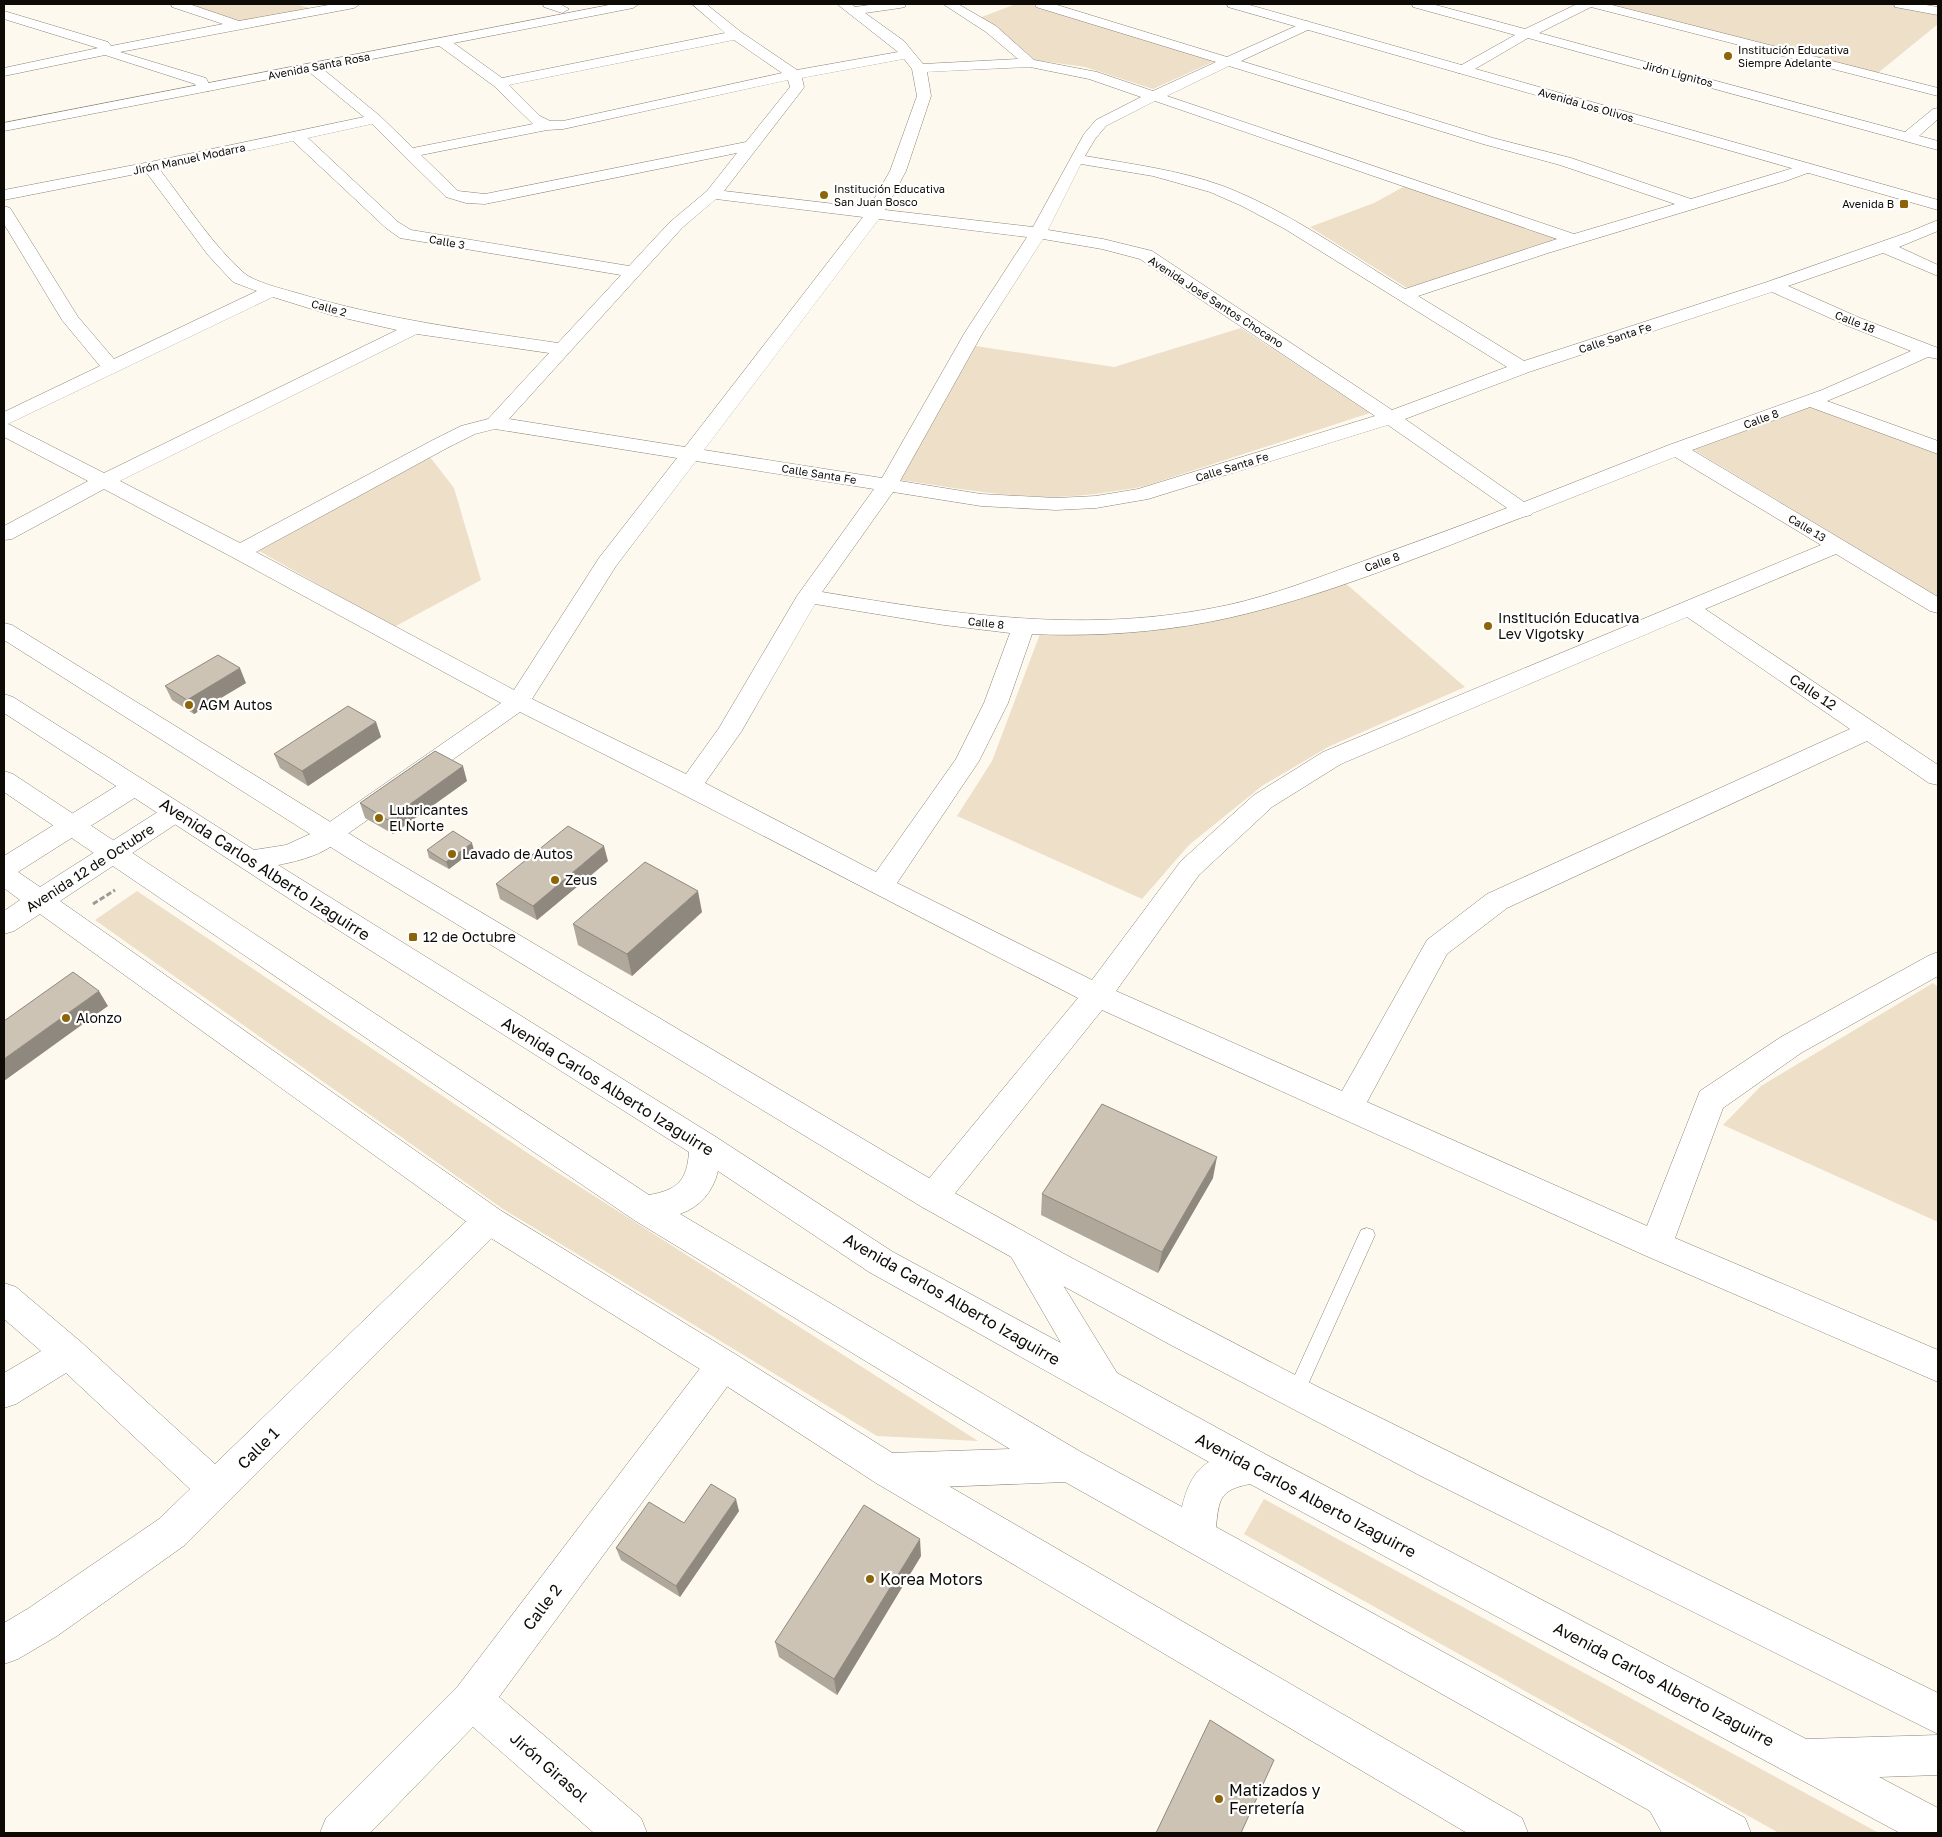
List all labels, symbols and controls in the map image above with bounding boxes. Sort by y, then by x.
place label: Institución Educativa Siempre Adelante [1738,43,1849,69]
street label: Avenida Santa Rosa [267,49,371,82]
marker: Institución Educativa Siempre Adelante [1722,50,1734,62]
street label: Jirón Lignitos [1642,58,1715,89]
street label: Avenida Los Olivos [1537,85,1636,124]
street label: Jirón Manuel Modarra [131,140,246,177]
place label: Institución Educativa San Juan Bosco [834,182,945,208]
marker: Institución Educativa San Juan Bosco [818,189,830,201]
place label: Avenida B [1842,197,1894,210]
marker: Avenida B [1898,198,1910,210]
street label: Calle 3 [428,232,466,251]
street label: Avenida José Santos Chocano [1146,253,1286,350]
street label: Calle 2 [310,297,348,318]
street label: Calle 18 [1833,308,1877,335]
street label: Calle Santa Fe [1577,320,1653,355]
street label: Calle 8 [1741,406,1780,431]
street label: Calle Santa Fe [1194,449,1270,484]
street label: Calle Santa Fe [781,461,858,486]
street label: Calle 13 [1786,511,1828,544]
street label: Calle 8 [1362,549,1401,574]
place label: Institución Educativa Lev Vigotsky [1498,609,1639,642]
street label: Calle 8 [967,614,1005,631]
marker: Institución Educativa Lev Vigotsky [1482,620,1494,632]
street label: Calle 12 [1787,670,1840,713]
place label: AGM Autos [199,696,273,713]
marker: AGM Autos [183,699,195,711]
street label: Avenida Carlos Alberto Izaguirre [156,793,374,945]
place label: Lubricantes El Norte [389,801,468,834]
marker: Lubricantes El Norte [373,812,385,824]
street label: Avenida 12 de Octubre [22,820,157,915]
place label: Lavado de Autos [462,845,573,862]
marker: Lavado de Autos [446,848,458,860]
place label: Zeus [565,871,597,888]
marker: Zeus [549,874,561,886]
place label: 12 de Octubre [423,928,516,945]
marker: 12 de Octubre [407,931,419,943]
place label: Alonzo [76,1009,122,1026]
marker: Alonzo [60,1012,72,1024]
street label: Avenida Carlos Alberto Izaguirre [498,1012,718,1160]
street label: Avenida Carlos Alberto Izaguirre [840,1229,1064,1369]
street label: Calle 1 [233,1423,283,1473]
street label: Avenida Carlos Alberto Izaguirre [1192,1428,1420,1562]
place label: Korea Motors [880,1569,983,1589]
marker: Korea Motors [864,1573,876,1585]
street label: Calle 2 [518,1580,566,1634]
street label: Avenida Carlos Alberto Izaguirre [1550,1617,1778,1751]
street label: Jirón Girasol [506,1728,592,1806]
place label: Matizados y Ferretería [1229,1780,1320,1818]
marker: Matizados y Ferretería [1213,1793,1225,1805]

